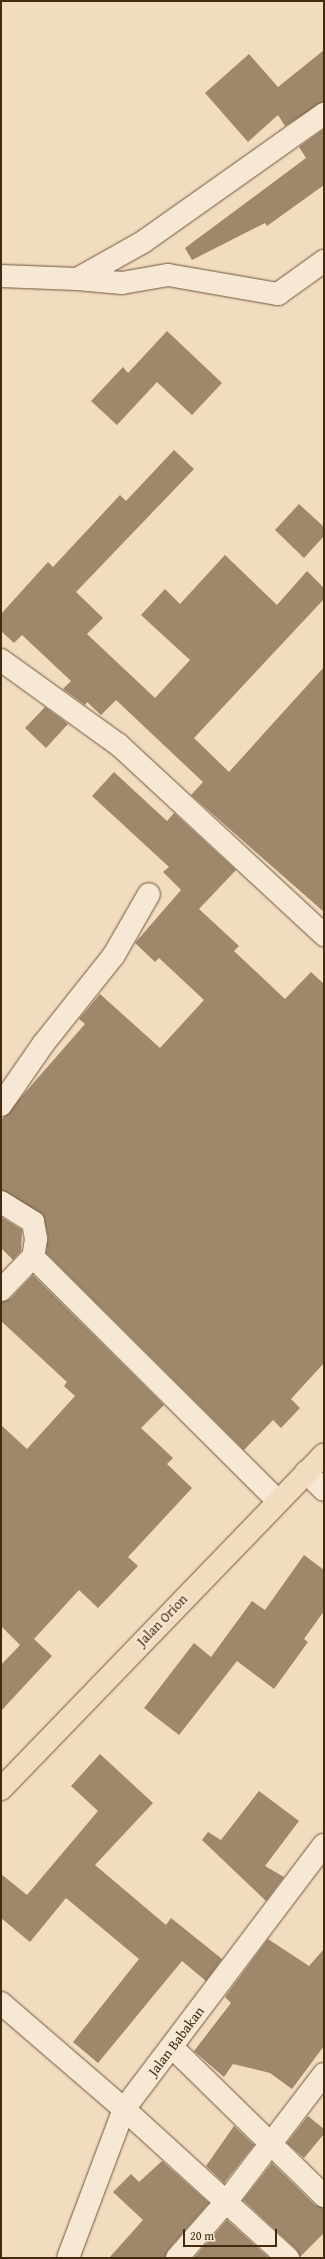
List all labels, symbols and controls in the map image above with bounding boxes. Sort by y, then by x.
street label: Jalan Orion [133,1591,191,1649]
street label: Jalan Babakan [144,2003,208,2079]
scale bar [185,2221,279,2247]
text: 20 m [190,2227,214,2244]

